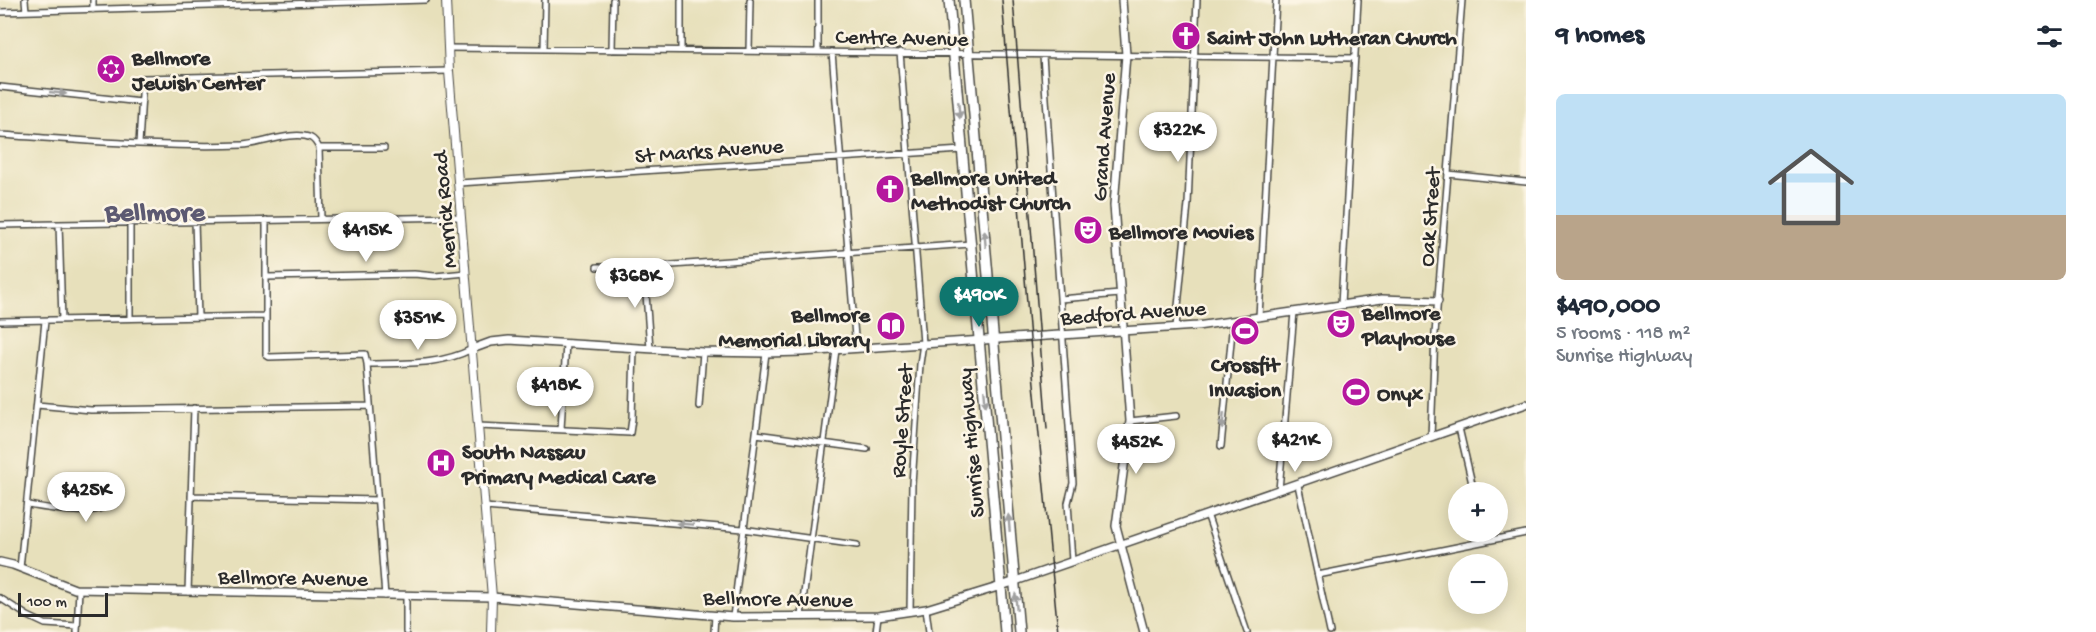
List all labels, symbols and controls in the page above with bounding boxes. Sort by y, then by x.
church icon: Saint John Lutheran Church [1170,20,1202,52]
icon: filters [2033,20,2066,53]
text: 9 homes [1556,21,1644,52]
street label: Centre Avenue [835,26,969,54]
place label: Saint John Lutheran Church [1207,27,1457,53]
place label: Bellmore Jewish Center [131,47,266,98]
synagogue icon: Bellmore Jewish Center [95,53,127,85]
street label: Grand Avenue [1089,72,1123,202]
one-way arrow [49,88,68,98]
one-way arrow [954,101,964,120]
pin: $322K [1136,112,1220,163]
text: $322K [1153,120,1203,143]
icon: home [1757,133,1865,241]
street label: St Marks Avenue [634,135,785,171]
street label: Merrick Road [429,148,465,269]
street label: Oak Street [1416,165,1449,268]
place label: Bellmore United Methodist Church [910,167,1071,218]
church icon: Bellmore United Methodist Church [874,173,906,205]
district label: Bellmore [104,198,206,231]
pin: $415K [324,212,408,263]
theatre icon: Bellmore Movies [1072,214,1104,246]
text: $415K [342,220,390,243]
place label: Bellmore Movies [1108,221,1255,247]
one-way arrow [980,230,990,249]
pin: $368K [593,258,677,309]
text: $368K [609,266,661,289]
pin: $490K [937,277,1021,328]
text: $490K [954,285,1004,308]
text: $490,000 [1556,292,1660,323]
street label: Bedford Avenue [1059,297,1207,333]
pin: $351K [376,300,460,351]
place label: Bellmore Playhouse [1361,302,1456,353]
place label: Bellmore Memorial Library [718,304,871,355]
text: $351K [394,308,442,331]
theatre icon: Bellmore Playhouse [1325,308,1357,340]
library icon: Bellmore Memorial Library [875,310,907,342]
sports icon: Crossfit Invasion [1229,315,1261,347]
text: 5 rooms · 118 m² [1556,323,1690,346]
text: Sunrise Highway [1556,346,1692,369]
place label: Crossfit Invasion [1209,354,1282,405]
street label: Royle Street [887,362,921,479]
pin: $418K [513,367,597,418]
street label: Sunrise Highway [953,367,992,518]
text: $418K [531,375,579,398]
sports icon: Onyx [1340,376,1372,408]
place label: Onyx [1377,383,1424,409]
one-way arrow [980,389,990,408]
one-way arrow [1218,411,1228,430]
pin: $421K [1253,422,1337,473]
pin: $452K [1094,424,1178,475]
text: $421K [1271,430,1319,453]
text: $452K [1111,432,1161,455]
place label: South Nassau Primary Medical Care [461,441,656,492]
hospital icon: South Nassau Primary Medical Care [425,447,457,479]
pin: $425K [44,472,128,523]
text: $425K [61,480,111,503]
map controls [1448,482,1508,614]
button: + [1448,482,1508,542]
one-way arrow [1005,514,1014,533]
one-way arrow [676,519,695,529]
button: − [1448,554,1508,614]
street label: Bellmore Avenue [217,566,369,594]
street label: Bellmore Avenue [702,587,854,615]
scale bar [18,590,108,618]
one-way arrow [1011,593,1021,612]
text: 100 m [27,594,67,613]

